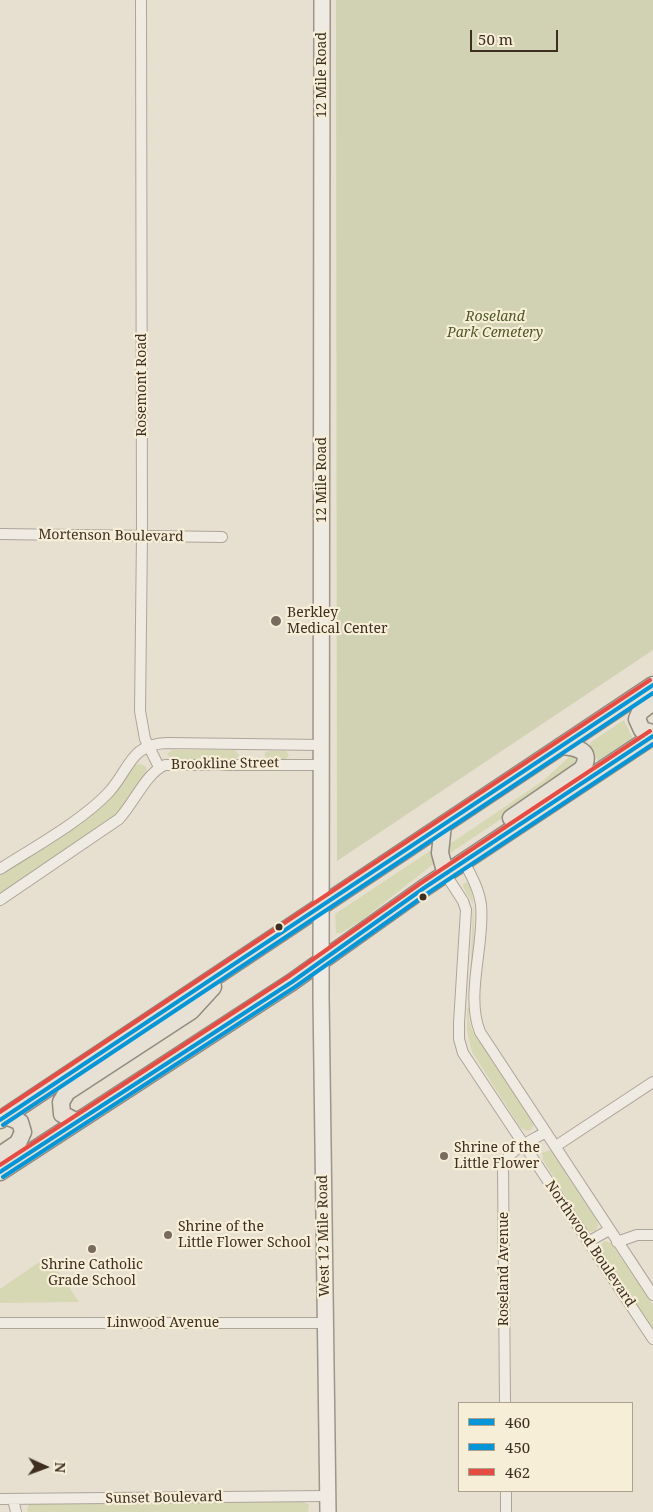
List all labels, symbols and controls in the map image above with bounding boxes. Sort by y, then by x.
scale bar [473,20,560,52]
text: 50 m [478,29,513,49]
street label: 12 Mile Road [314,32,330,118]
park label: Roseland Park Cemetery [447,309,543,342]
street label: Rosemont Road [134,333,150,437]
street label: 12 Mile Road [314,437,330,523]
street label: Mortenson Boulevard [38,526,184,546]
place label: Berkley Medical Center [287,605,388,638]
marker: Berkley Medical Center [269,614,283,628]
street label: Brookline Street [171,755,279,773]
unlabelled marker [418,892,428,902]
unlabelled marker [274,922,284,932]
place label: Shrine of the Little Flower [454,1140,540,1172]
marker: Shrine of the Little Flower [438,1150,450,1162]
street label: West 12 Mile Road [315,1175,333,1297]
street label: Northwood Boulevard [541,1178,639,1310]
street label: Roseland Avenue [496,1212,512,1326]
place label: Shrine of the Little Flower School [178,1219,311,1252]
marker: Shrine of the Little Flower School [162,1229,174,1241]
marker: Shrine Catholic Grade School [86,1243,98,1255]
place label: Shrine Catholic Grade School [41,1257,143,1290]
street label: Linwood Avenue [107,1315,219,1331]
legend [458,1402,633,1492]
text: 460 [505,1412,530,1432]
text: 450 [505,1437,530,1457]
north arrow [20,1442,70,1492]
text: N [51,1462,70,1473]
text: 462 [505,1462,530,1482]
street label: Sunset Boulevard [105,1489,223,1507]

